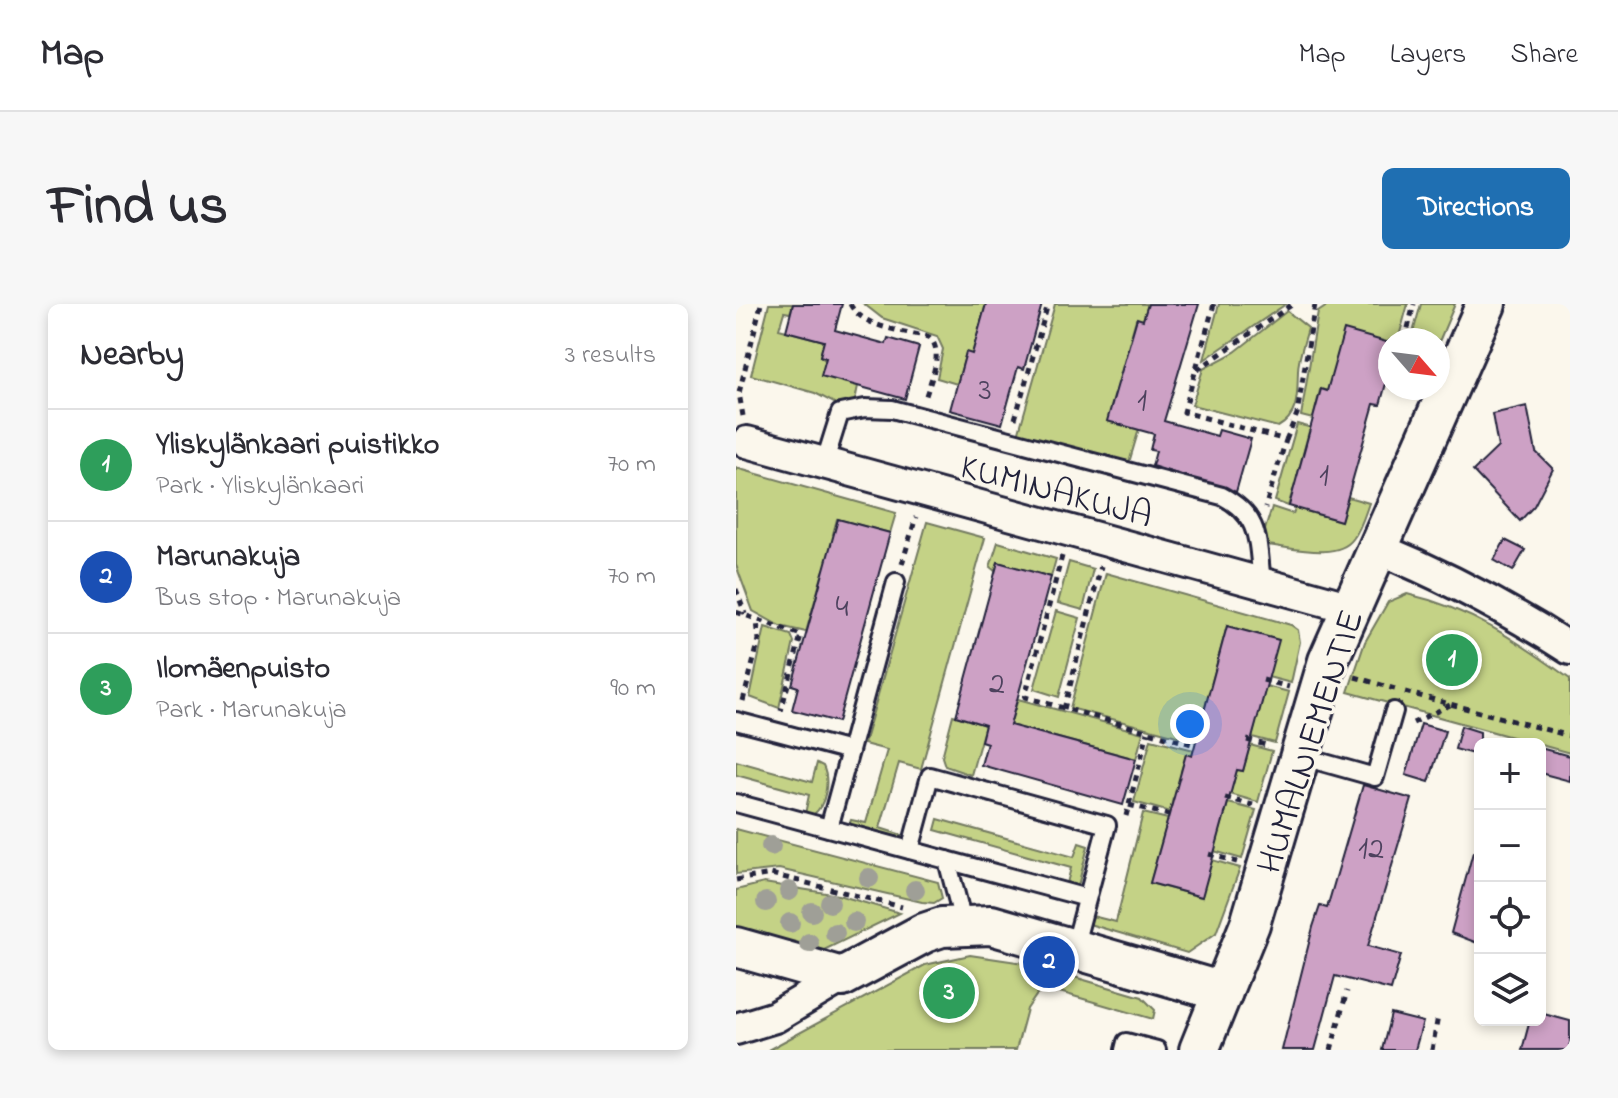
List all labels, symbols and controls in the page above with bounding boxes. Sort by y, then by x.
text: Map [40,27,104,83]
text: Map [1298,35,1346,76]
text: Layers [1390,35,1466,76]
text: Share [1510,35,1578,76]
text: Find us [48,168,228,249]
button: Directions [1382,168,1570,249]
north arrow [1378,328,1450,400]
text: Nearby [80,331,184,381]
text: 3 results [565,337,656,375]
house number: 3 [978,368,992,415]
house number: 1 [1137,379,1147,426]
text: Yliskylänkaari puistikko [156,424,439,468]
street label: KUMINAKUJA [954,442,1158,544]
text: 1 [102,446,110,484]
text: 70 m [607,446,656,484]
house number: 1 [1319,454,1329,501]
text: Park · Yliskylänkaari [156,468,364,506]
text: Marunakuja [156,536,300,580]
text: 2 [100,558,112,596]
text: 70 m [607,558,656,596]
text: Bus stop · Marunakuja [156,580,401,618]
house number: 4 [835,585,849,632]
street label: HUMALNIEMENTIE [1245,604,1380,881]
pin: 1 [1426,630,1478,690]
text: Ilomäenpuisto [156,648,330,692]
house number: 2 [989,662,1005,709]
text: 3 [101,670,111,708]
text: 90 m [610,670,656,708]
text: Park · Marunakuja [156,692,346,730]
your location [1170,704,1210,744]
map controls [1474,738,1546,1026]
button: + [1474,738,1546,810]
button: − [1474,810,1546,882]
house number: 12 [1358,827,1384,874]
button: locate [1474,882,1546,954]
pin: 2 [1023,932,1075,992]
button: layers [1474,954,1546,1026]
pin: 3 [923,963,975,1023]

